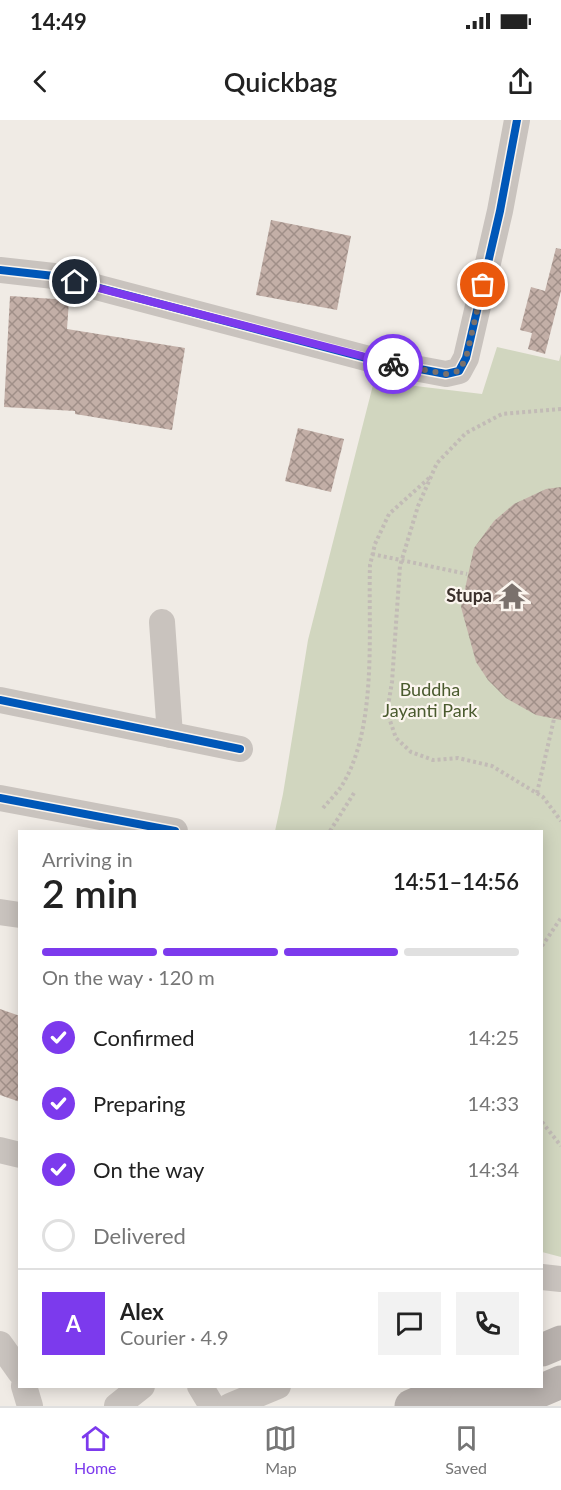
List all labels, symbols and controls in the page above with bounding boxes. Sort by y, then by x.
text: 14:49 [30,8,87,35]
icon: back [24,65,57,98]
text: Quickbag [224,65,337,98]
icon: share [504,65,537,98]
pin [49,256,100,307]
pin [457,259,508,310]
icon: home [58,265,91,298]
icon: bag [466,268,499,301]
courier [363,334,423,394]
icon: bike [377,348,410,381]
temple icon: Stupa [497,581,527,611]
place label: Stupa [446,584,492,606]
park label: Buddha Jayanti Park [383,678,478,721]
text: Arriving in [42,847,133,871]
text: 14:51–14:56 [393,868,519,895]
text: 2 min [42,870,138,916]
text: On the way · 120 m [42,965,215,989]
icon: check [42,1021,75,1054]
text: Confirmed [93,1024,195,1051]
text: 14:25 [468,1025,519,1049]
icon: check [42,1087,75,1120]
text: Preparing [93,1090,185,1117]
text: 14:33 [468,1091,519,1115]
icon: check [42,1153,75,1186]
text: On the way [93,1156,204,1183]
text: 14:34 [468,1157,519,1181]
text: Delivered [93,1222,186,1249]
button: chat [378,1292,441,1355]
button: phone [456,1292,519,1355]
text: Alex [120,1298,164,1325]
text: A [66,1310,81,1337]
text: Courier · 4.9 [120,1325,229,1349]
tab: Home [74,1422,117,1477]
tab: Map [264,1422,297,1477]
tab: Saved [445,1422,487,1477]

